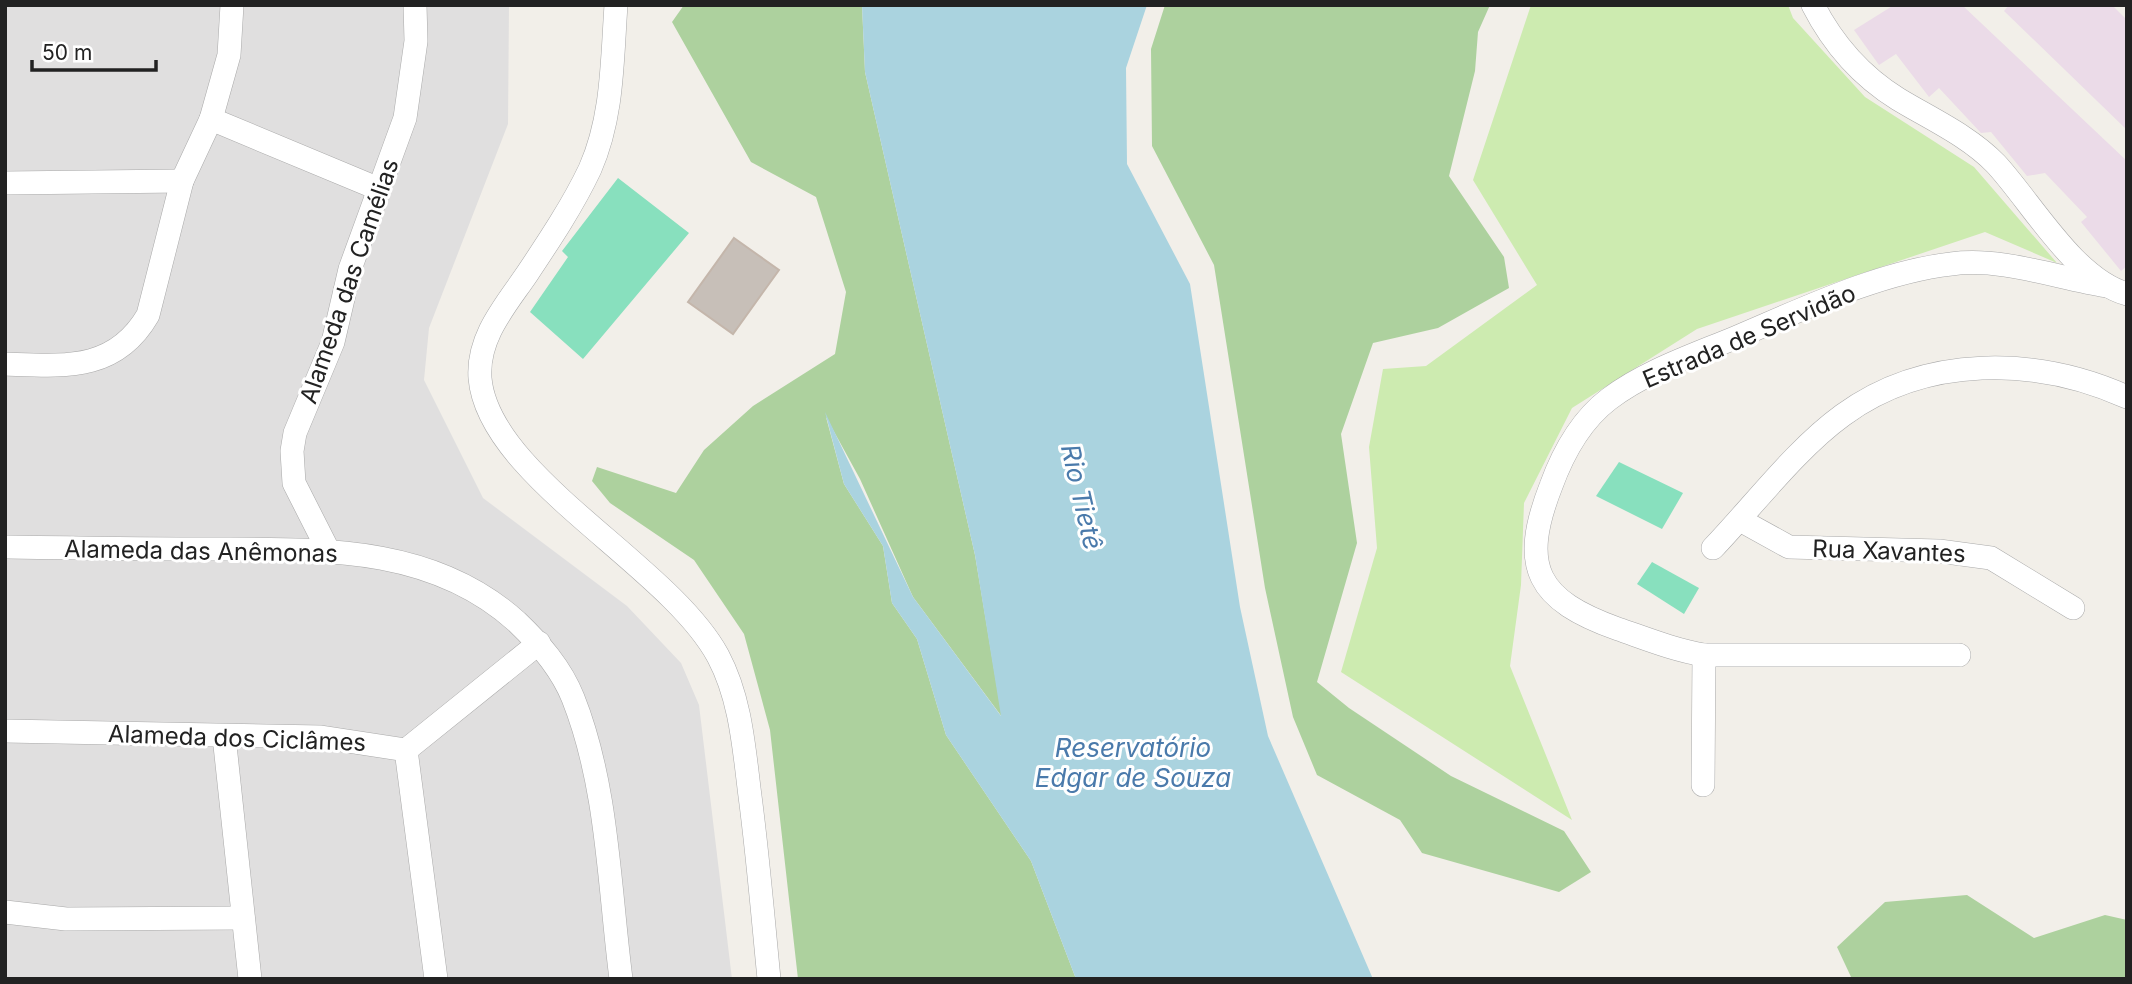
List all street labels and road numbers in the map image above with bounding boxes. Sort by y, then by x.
street label: Alameda das Camélias [293,155,405,407]
street label: Estrada de Servidão [1638,278,1860,394]
street label: Alameda das Anêmonas [64,534,338,568]
street label: Rua Xavantes [1812,534,1966,568]
street label: Alameda dos Ciclâmes [107,719,367,757]

